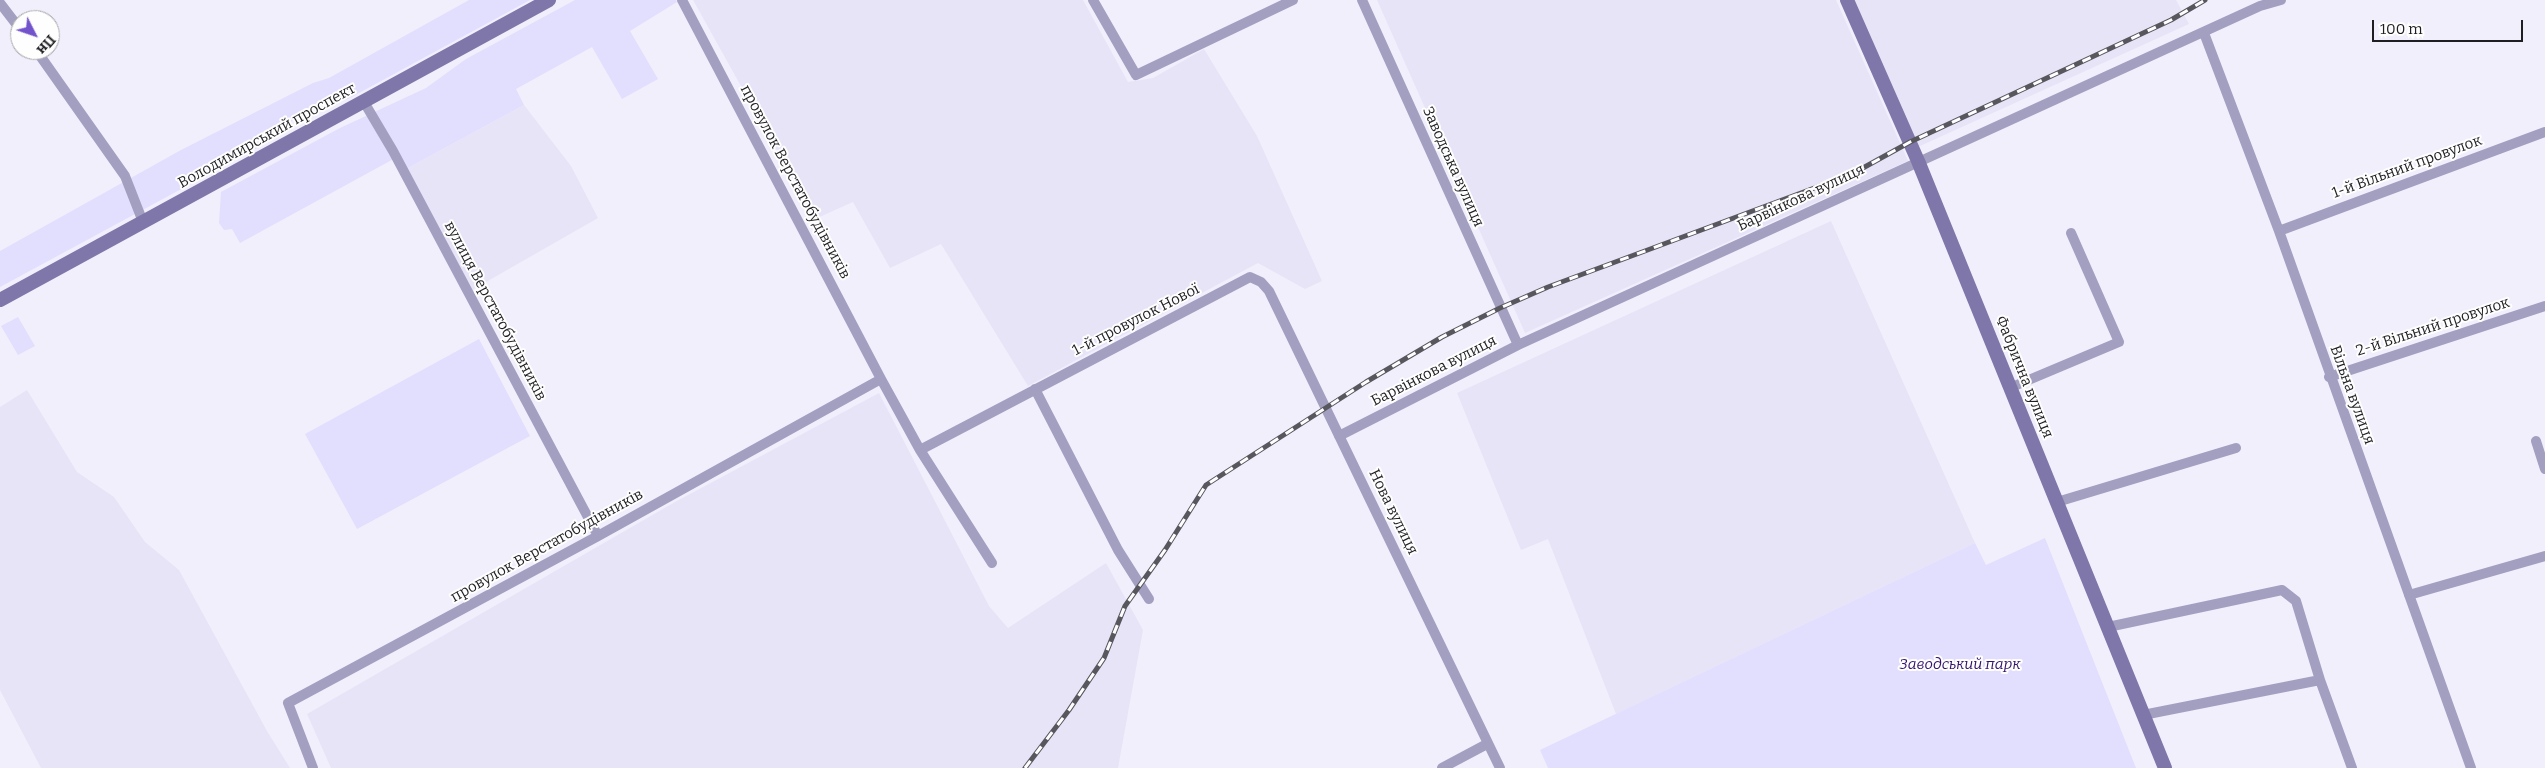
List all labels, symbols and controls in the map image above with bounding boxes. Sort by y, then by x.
north arrow [10,10,60,60]
scale bar [2375,10,2526,42]
text: 100 m [2380,20,2423,38]
text: Пн [33,31,59,58]
street label: Володимирський проспект [175,80,359,192]
street label: провулок Верстатобудівників [736,82,854,282]
street label: Заводська вулиця [1418,104,1488,230]
street label: 1-й Вільний провулок [2330,132,2484,202]
street label: Барвінкова вулиця [1735,161,1867,235]
street label: вулиця Верстатобудівників [440,218,550,404]
street label: 1-й провулок Нової [1069,280,1203,360]
street label: 2-й Вільний провулок [2354,294,2512,360]
street label: Фабрична вулиця [1991,313,2057,441]
street label: Барвінкова вулиця [1368,332,1500,410]
street label: Вільна вулиця [2326,343,2378,447]
street label: Нова вулиця [1365,466,1421,558]
street label: провулок Верстатобудівників [448,486,646,606]
park label: Заводський парк [1899,656,2021,674]

